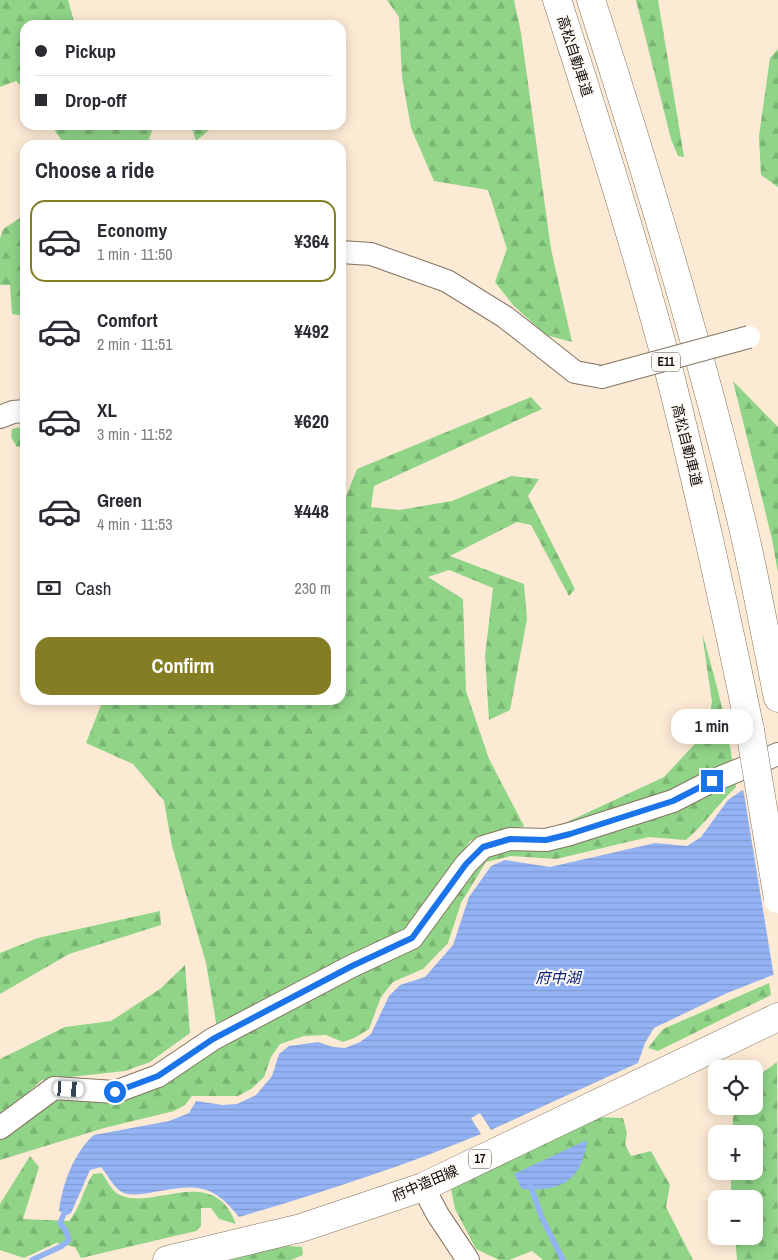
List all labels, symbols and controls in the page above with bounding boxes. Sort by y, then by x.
street label: 高松自動車道 [553,13,597,99]
text: Pickup [65,38,116,64]
text: Drop-off [65,87,126,113]
text: Choose a ride [35,155,154,185]
text: Economy [97,217,167,243]
icon: car [37,219,82,264]
text: ¥364 [294,228,329,254]
text: 1 min · 11:50 [97,243,173,265]
text: Comfort [97,307,158,333]
icon: car [37,309,82,354]
text: ¥492 [294,318,329,344]
text: 2 min · 11:51 [97,333,173,355]
road number: E11 [652,352,680,372]
text: XL [97,397,117,423]
icon: car [37,399,82,444]
street label: 高松自動車道 [668,402,706,488]
text: ¥620 [294,408,329,434]
text: 3 min · 11:52 [97,423,173,445]
text: Green [97,487,142,513]
icon: car [37,489,82,534]
text: ¥448 [294,498,329,524]
text: 4 min · 11:53 [97,513,173,535]
icon: cash [35,574,63,602]
text: Cash [75,575,111,601]
text: 230 m [295,577,331,599]
button: Confirm [35,637,331,695]
callout: 1 min [671,708,753,744]
text: 1 min [695,715,729,737]
route end [701,770,723,792]
water label: 府中湖 [535,967,582,988]
map controls [708,1060,763,1245]
button: locate [708,1060,763,1115]
car [53,1081,84,1097]
route start [104,1081,126,1103]
button: + [708,1125,763,1180]
road number: 17 [469,1150,491,1168]
street label: 府中造田線 [389,1161,461,1205]
button: − [708,1190,763,1245]

